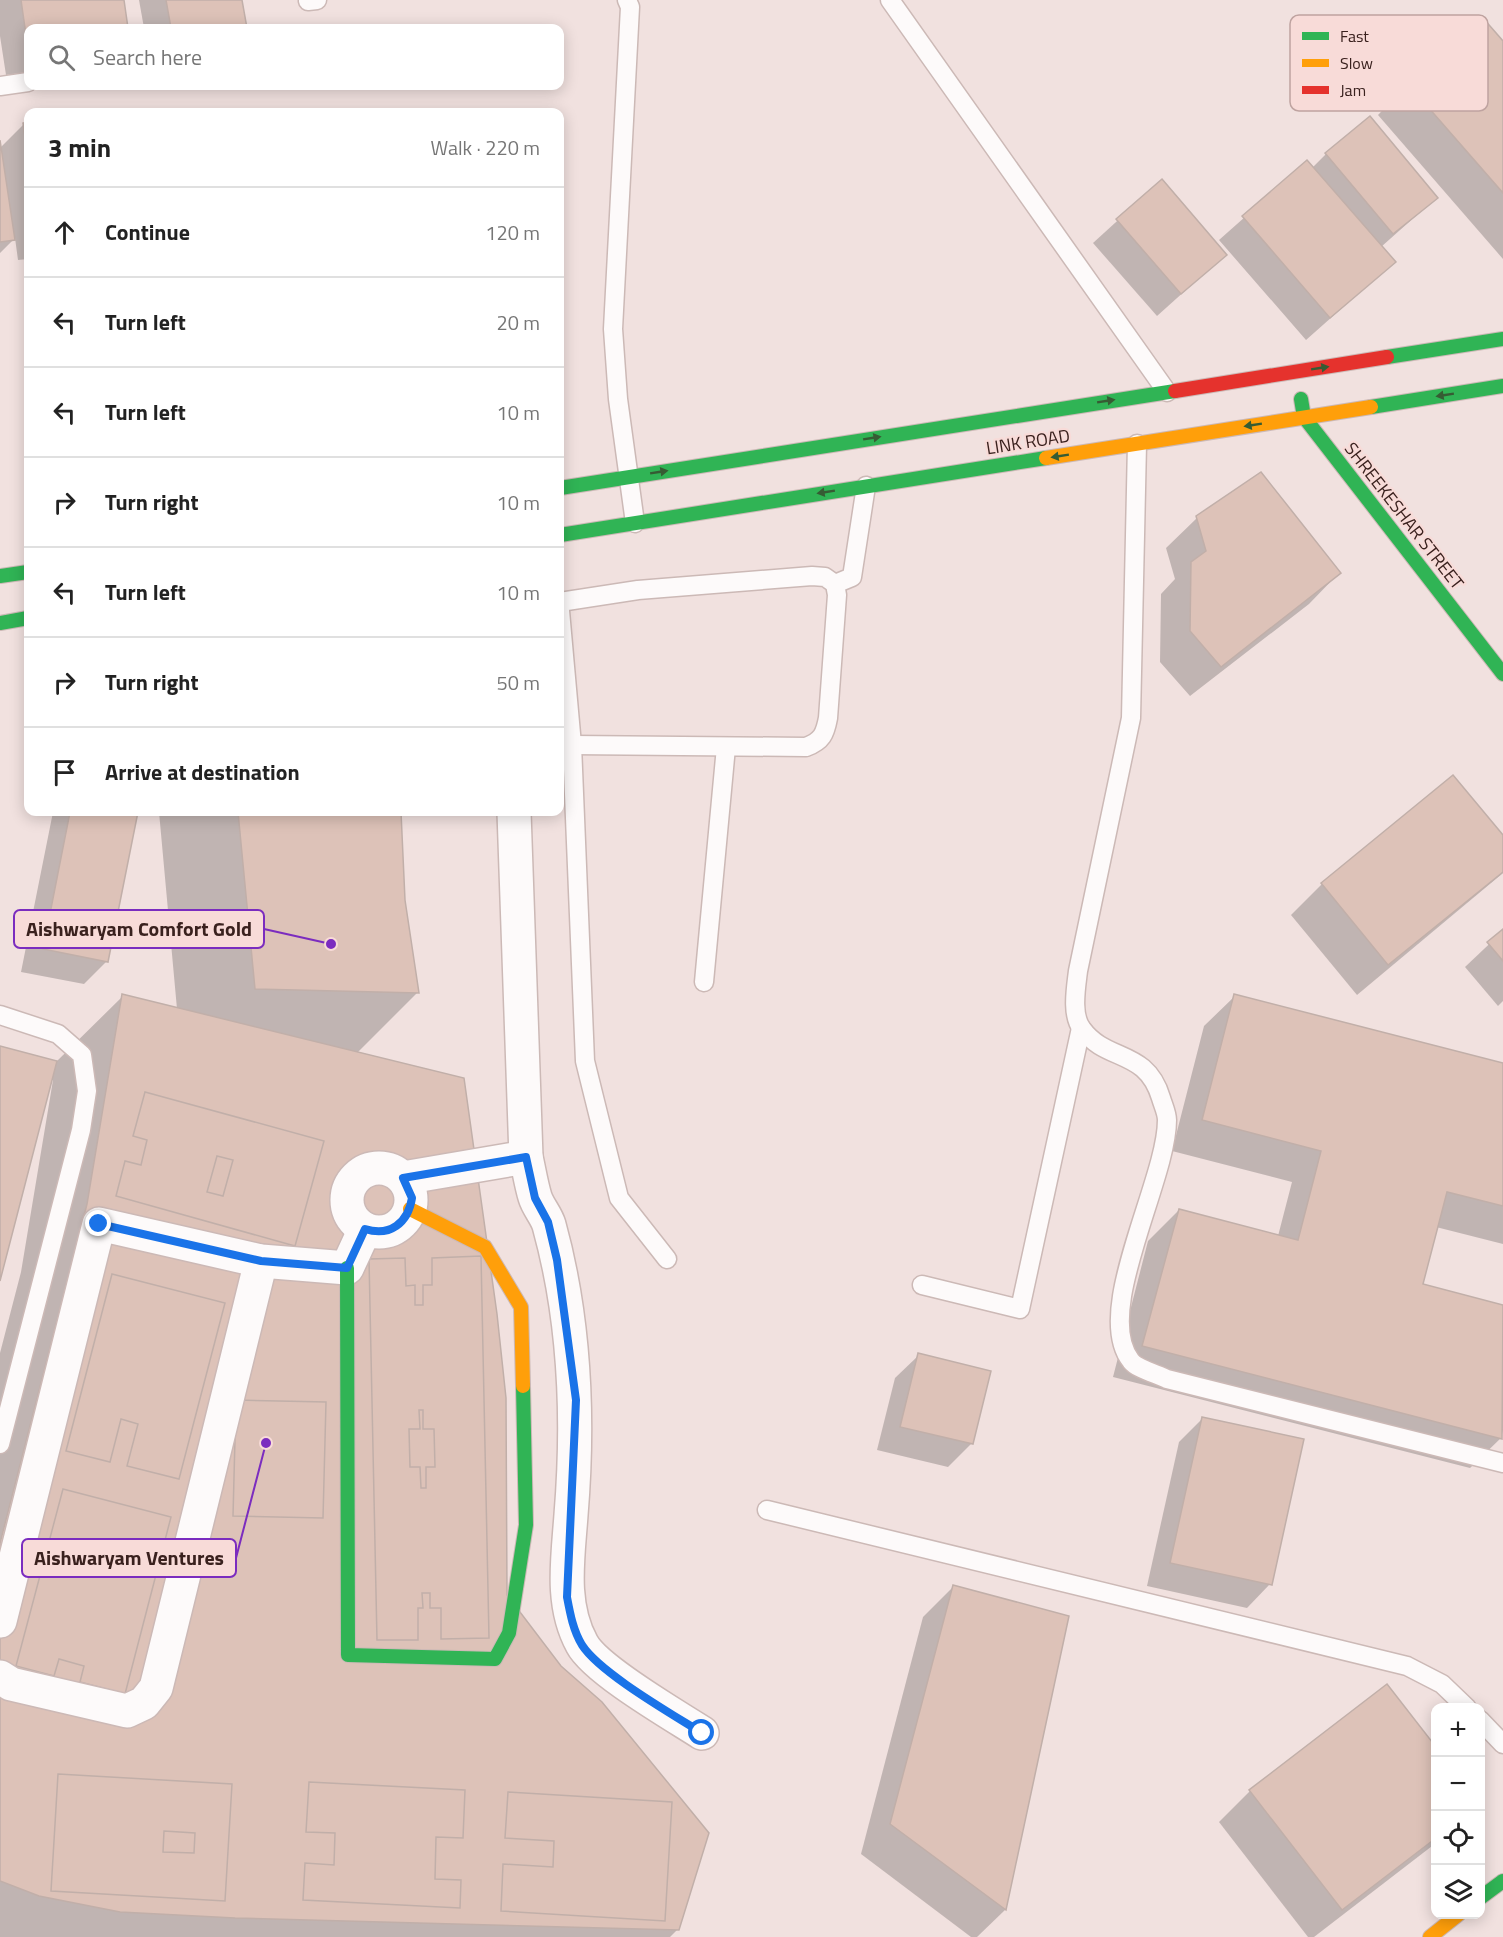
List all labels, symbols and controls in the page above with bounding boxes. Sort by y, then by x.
legend [1290,15,1488,111]
search box [24,24,564,90]
text: Fast [1340,24,1369,48]
text: Search here [93,40,202,74]
icon: search [45,41,78,74]
text: Slow [1340,51,1373,75]
text: Jam [1340,78,1366,102]
text: 3 min [48,128,111,167]
text: Walk · 220 m [431,132,540,163]
text: Continue [105,215,190,249]
icon: ahead [48,216,81,249]
text: 120 m [485,217,540,248]
text: Turn left [105,305,186,339]
icon: left [48,306,81,339]
text: 20 m [496,307,540,338]
one-way arrow [1310,363,1329,372]
one-way arrow [1436,390,1455,399]
text: Turn left [105,395,186,429]
icon: left [48,396,81,429]
text: 10 m [496,397,540,428]
one-way arrow [1097,397,1116,406]
one-way arrow [1243,421,1262,430]
street label: LINK ROAD [984,422,1072,461]
one-way arrow [863,434,882,443]
street label: SHREEKESHAR STREET [1338,436,1471,596]
one-way arrow [1050,451,1069,460]
one-way arrow [649,467,668,476]
text: Turn right [105,485,199,519]
icon: right [48,486,81,519]
text: 10 m [496,487,540,518]
one-way arrow [816,488,835,497]
text: Turn left [105,575,186,609]
icon: left [48,576,81,609]
text: 10 m [496,577,540,608]
text: Turn right [105,665,199,699]
icon: right [48,666,81,699]
text: 50 m [496,667,540,698]
text: Arrive at destination [105,755,300,789]
icon: arrive [48,756,81,789]
callout: Aishwaryam Comfort Gold [14,910,264,948]
text: Aishwaryam Comfort Gold [26,913,252,944]
route end [85,1210,111,1236]
callout: Aishwaryam Ventures [22,1539,236,1577]
text: Aishwaryam Ventures [34,1542,224,1573]
map controls [1431,1703,1485,1919]
button: + [1431,1703,1485,1757]
route start [688,1719,714,1745]
button: − [1431,1757,1485,1811]
button: locate [1431,1811,1485,1865]
button: layers [1431,1865,1485,1919]

